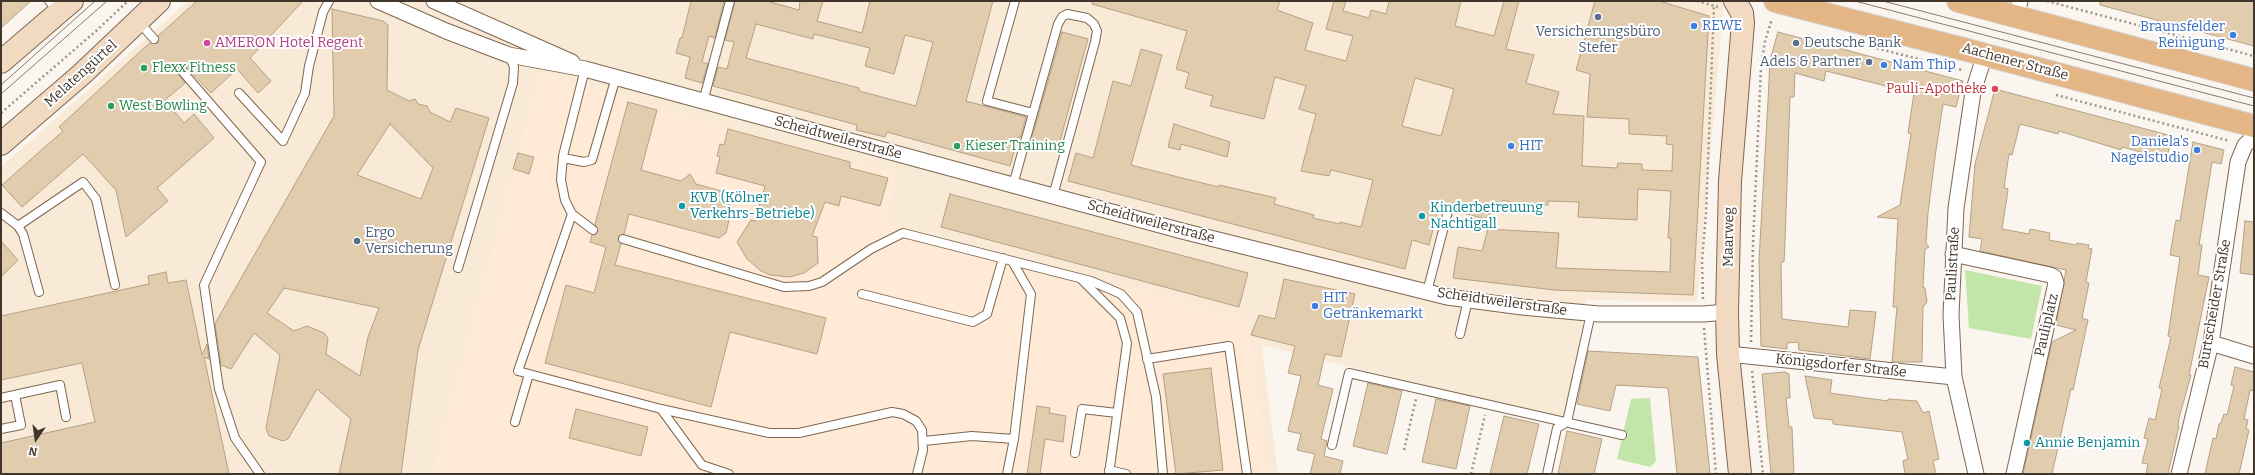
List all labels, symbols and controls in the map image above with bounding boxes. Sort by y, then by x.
marker: Versicherungsbüro Stefer [1593,12,1603,22]
place label: REWE [1702,18,1742,34]
place label: Braunsfelder Reinigung [2140,19,2225,52]
marker: REWE [1689,21,1699,31]
place label: Versicherungsbüro Stefer [1535,24,1661,56]
marker: Braunsfelder Reinigung [2228,30,2238,40]
place label: AMERON Hotel Regent [215,35,363,51]
place label: Deutsche Bank [1804,35,1901,51]
street label: Melatengürtel [41,37,121,111]
marker: AMERON Hotel Regent [202,38,212,48]
marker: Deutsche Bank [1791,38,1801,48]
street label: Aachener Straße [1960,40,2070,84]
place label: Adels & Partner [1760,54,1861,70]
marker: Adels & Partner [1864,57,1874,67]
place label: Nam Thip [1892,57,1956,73]
place label: Flexx Fitness [152,60,236,76]
marker: Nam Thip [1879,60,1889,70]
marker: Flexx Fitness [139,63,149,73]
place label: Pauli-Apotheke [1886,81,1987,97]
marker: Pauli-Apotheke [1990,84,2000,94]
place label: West Bowling [119,98,207,114]
marker: West Bowling [106,101,116,111]
street label: Scheidtweilerstraße [772,113,904,163]
place label: Daniela's Nagelstudio [2110,134,2189,166]
place label: Kieser Training [965,138,1065,154]
place label: HIT [1519,138,1543,154]
marker: Kieser Training [952,141,962,151]
marker: HIT [1506,141,1516,151]
marker: Daniela's Nagelstudio [2192,145,2202,155]
place label: KVB (Kölner Verkehrs-Betriebe) [690,190,815,222]
street label: Scheidtweilerstraße [1085,197,1217,247]
place label: Kinderbetreuung Nachtigall [1430,200,1543,232]
marker: KVB (Kölner Verkehrs-Betriebe) [677,201,687,211]
street label: Maarweg [1720,207,1738,267]
marker: Kinderbetreuung Nachtigall [1417,211,1427,221]
place label: Ergo Versicherung [365,225,453,258]
street label: Paulistraße [1943,226,1963,302]
marker: Ergo Versicherung [352,236,362,246]
street label: Burtscheider Straße [2195,238,2235,370]
street label: Scheidtweilerstraße [1436,285,1568,319]
place label: HIT Getränkemarkt [1323,290,1423,322]
street label: Pauliplatz [2032,292,2062,358]
marker: HIT Getränkemarkt [1310,301,1320,311]
street label: Königsdorfer Straße [1775,351,1907,381]
north arrow [16,419,56,459]
place label: Annie Benjamin [2035,435,2140,451]
marker: Annie Benjamin [2022,438,2032,448]
text: N [28,444,39,458]

